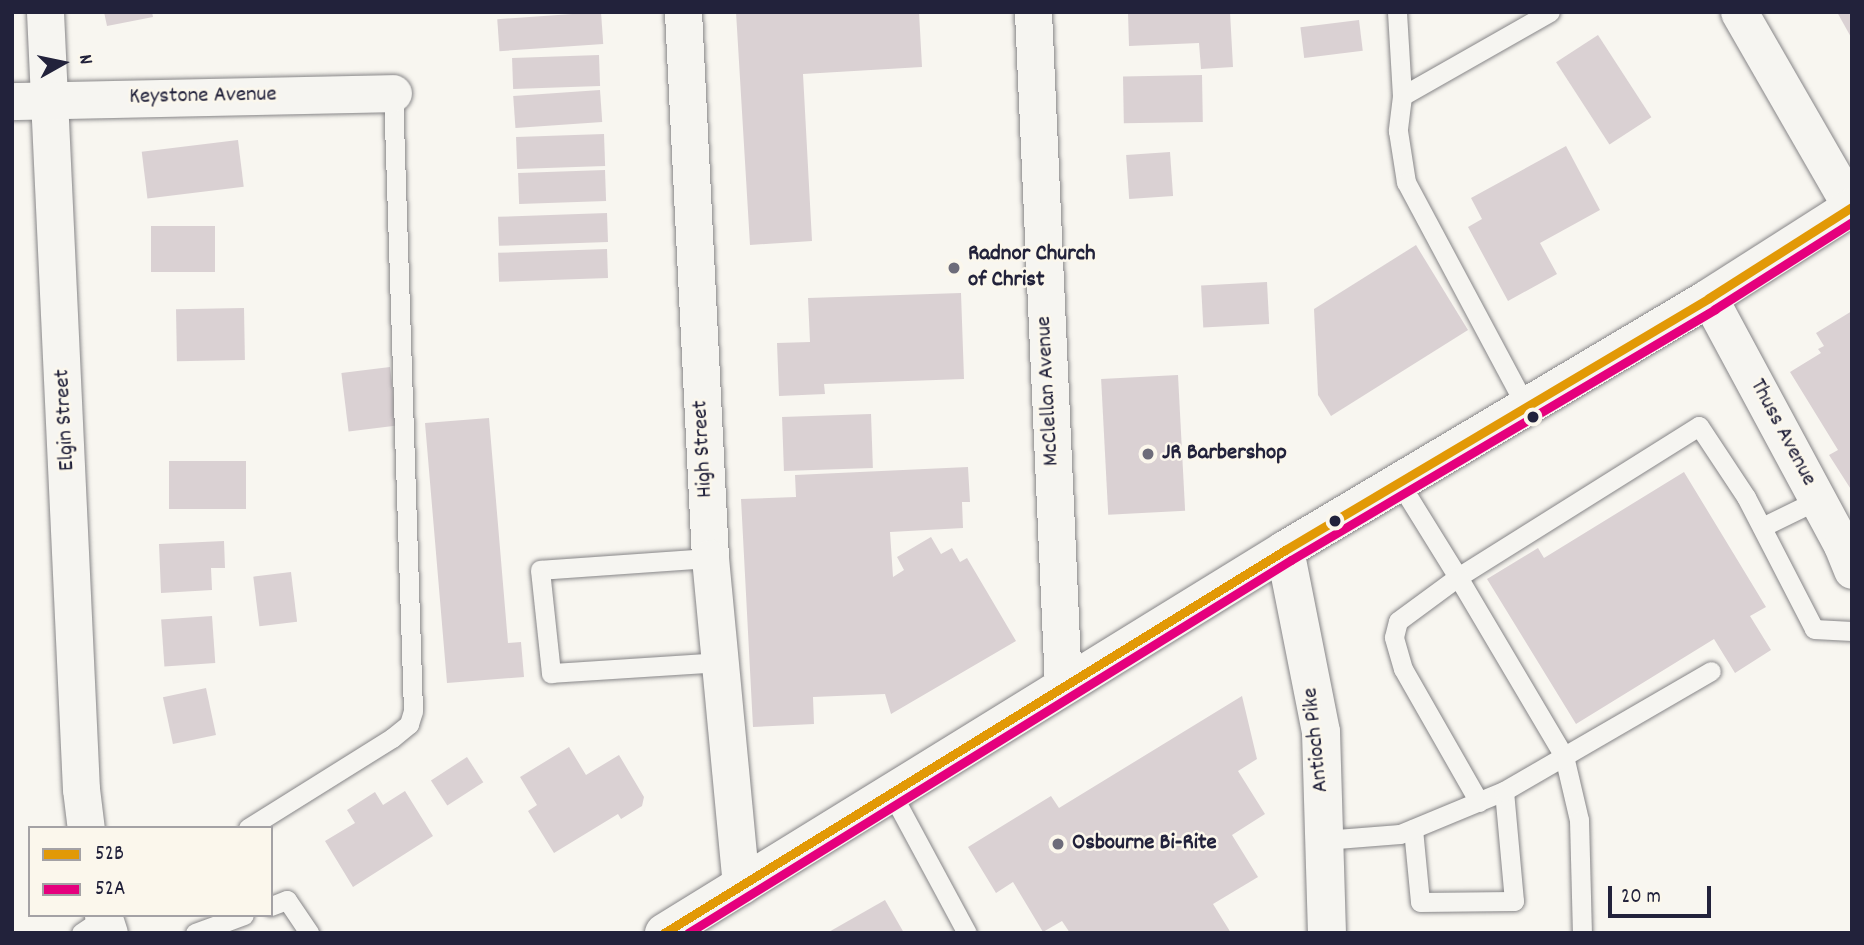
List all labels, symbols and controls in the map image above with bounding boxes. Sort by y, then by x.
north arrow [28,28,98,98]
text: N [70,53,98,66]
street label: Keystone Avenue [129,82,277,112]
place label: Radnor Church of Christ [968,241,1096,295]
marker: Radnor Church of Christ [946,260,962,276]
street label: McClellan Avenue [1031,315,1067,467]
street label: Elgin Street [50,368,82,472]
street label: Thuss Avenue [1742,375,1822,491]
street label: High Street [688,399,720,499]
unlabelled marker [1526,410,1540,424]
place label: JR Barbershop [1162,440,1287,468]
marker: JR Barbershop [1140,446,1156,462]
unlabelled marker [1328,514,1342,528]
street label: Antioch Pike [1298,686,1336,794]
legend [28,826,273,917]
place label: Osbourne Bi-Rite [1072,830,1217,858]
marker: Osbourne Bi-Rite [1050,836,1066,852]
text: 52B [95,840,124,870]
scale bar [1612,872,1715,916]
text: 52A [95,875,125,905]
text: 20 m [1621,883,1661,913]

